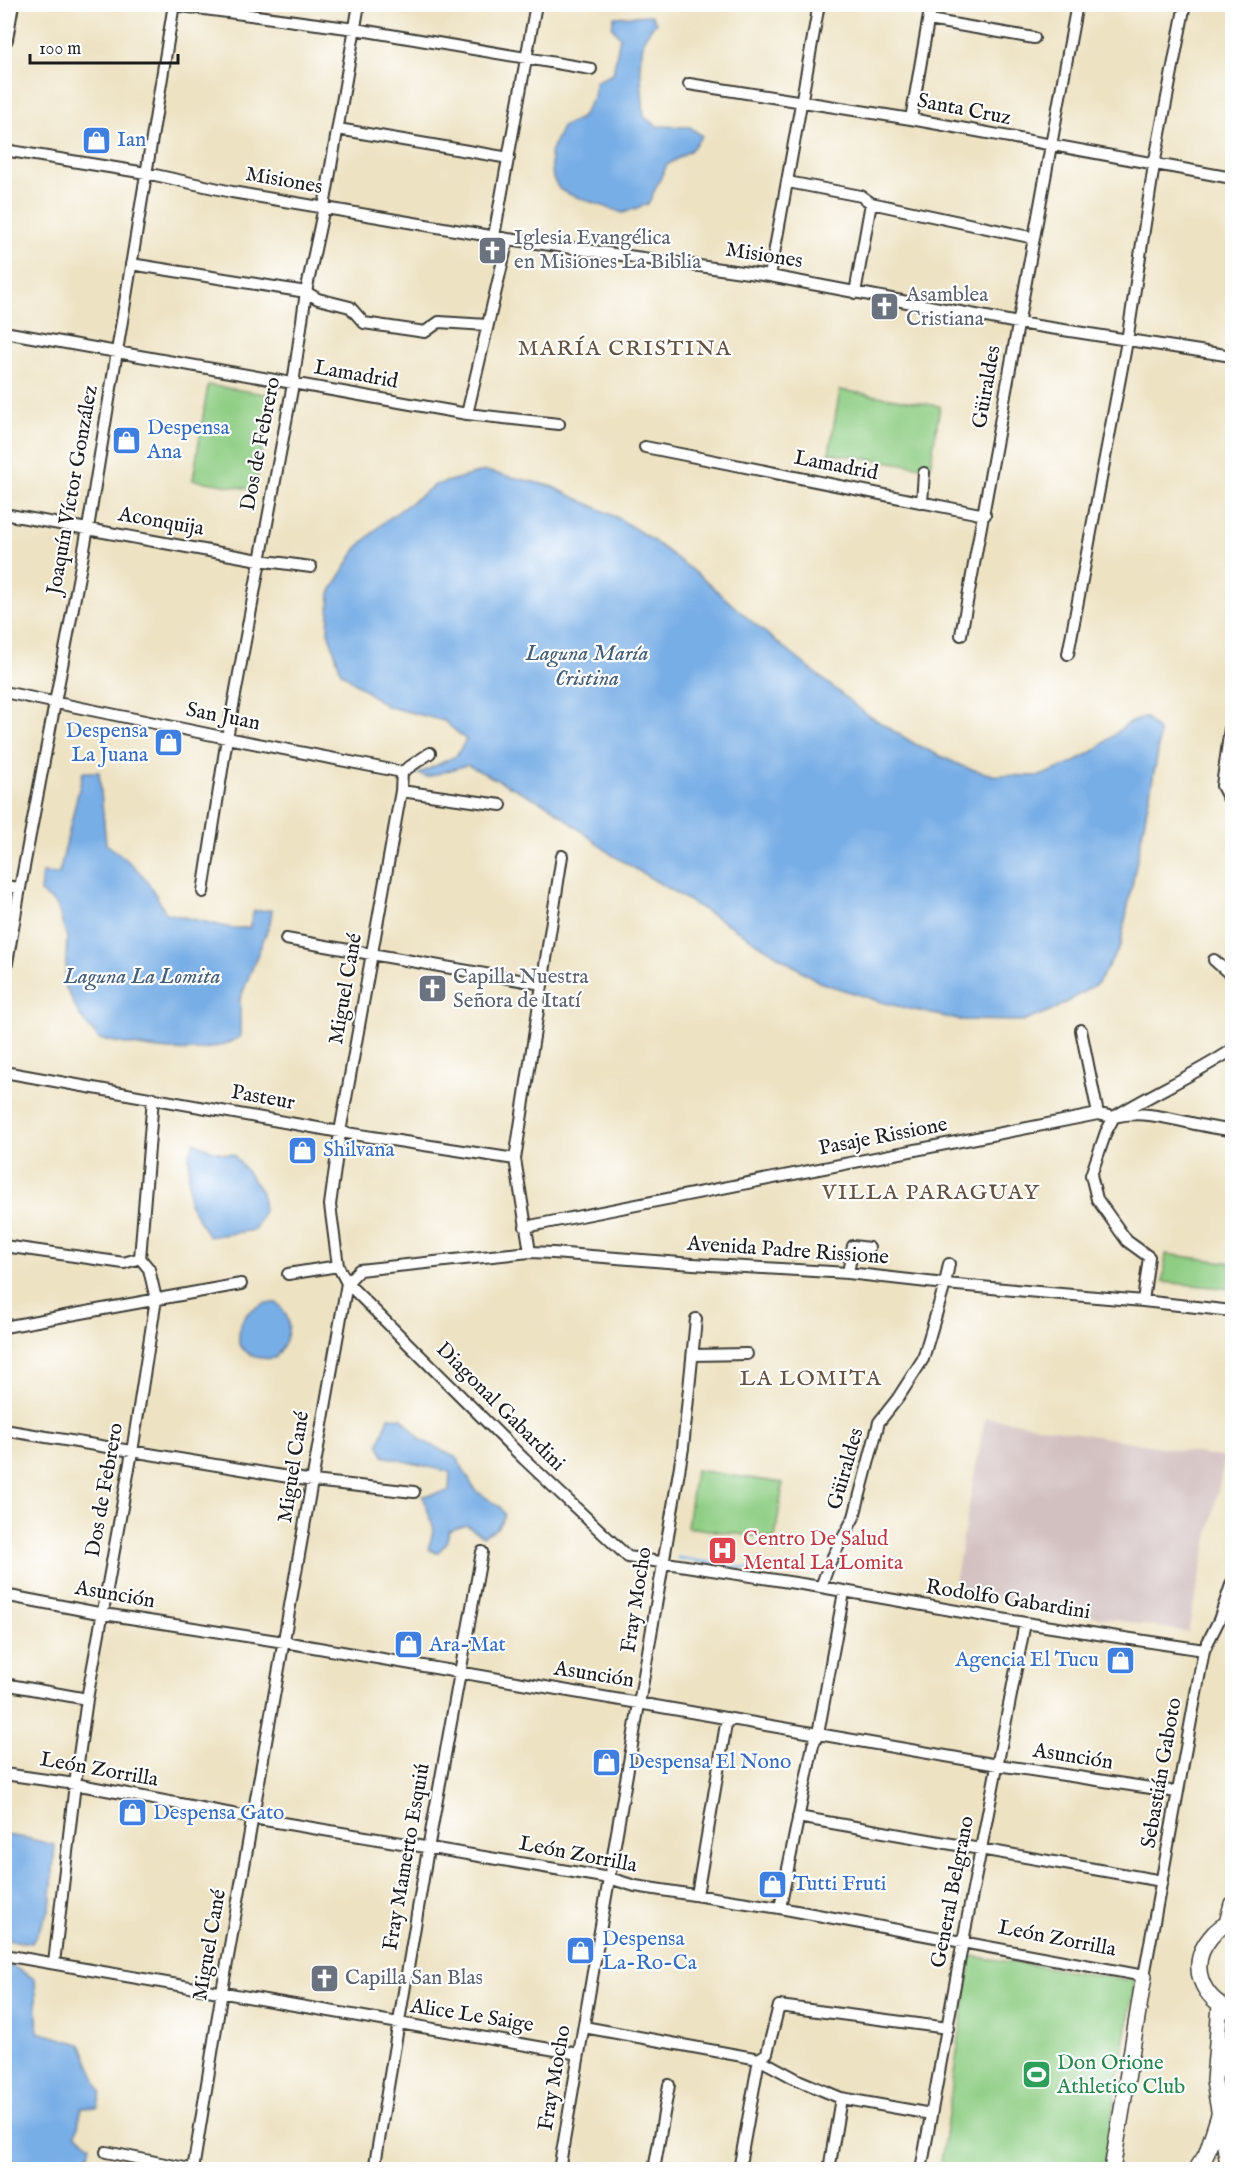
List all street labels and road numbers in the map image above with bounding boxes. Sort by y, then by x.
street label: Santa Cruz [915,88,1014,132]
street label: Misiones [243,161,325,201]
street label: Misiones [724,237,804,275]
street label: Güiraldes [966,343,1008,431]
street label: Lamadrid [312,354,401,396]
street label: Dos de Febrero [235,375,287,513]
street label: Joaquín Víctor González [41,383,105,599]
street label: Lamadrid [792,445,881,488]
street label: Aconquija [115,501,207,543]
street label: San Juan [184,697,262,737]
street label: Miguel Cané [323,931,369,1047]
street label: Pasteur [229,1079,297,1117]
street label: Pasaje Rissione [816,1111,950,1163]
street label: Avenida Padre Rissione [685,1230,890,1272]
street label: Diagonal Gabardini [430,1337,570,1477]
street label: Miguel Cané [272,1409,316,1525]
street label: Dos de Febrero [80,1421,130,1559]
street label: Güiraldes [821,1425,871,1513]
street label: Fray Mocho [615,1545,659,1655]
street label: Rodolfo Gabardini [924,1574,1092,1626]
street label: Asunción [72,1575,157,1615]
street label: Asunción [551,1655,636,1695]
street label: Sebastián Gaboto [1135,1696,1189,1850]
street label: Asunción [1030,1737,1115,1777]
street label: León Zorrilla [38,1746,161,1794]
street label: Fray Mamerto Esquiú [377,1761,437,1953]
street label: General Belgrano [925,1814,981,1970]
street label: León Zorrilla [517,1830,640,1880]
street label: Miguel Cané [187,1887,233,2003]
street label: León Zorrilla [996,1914,1119,1964]
street label: Alice Le Saige [407,1993,536,2039]
street label: Fray Mocho [532,2023,578,2133]

